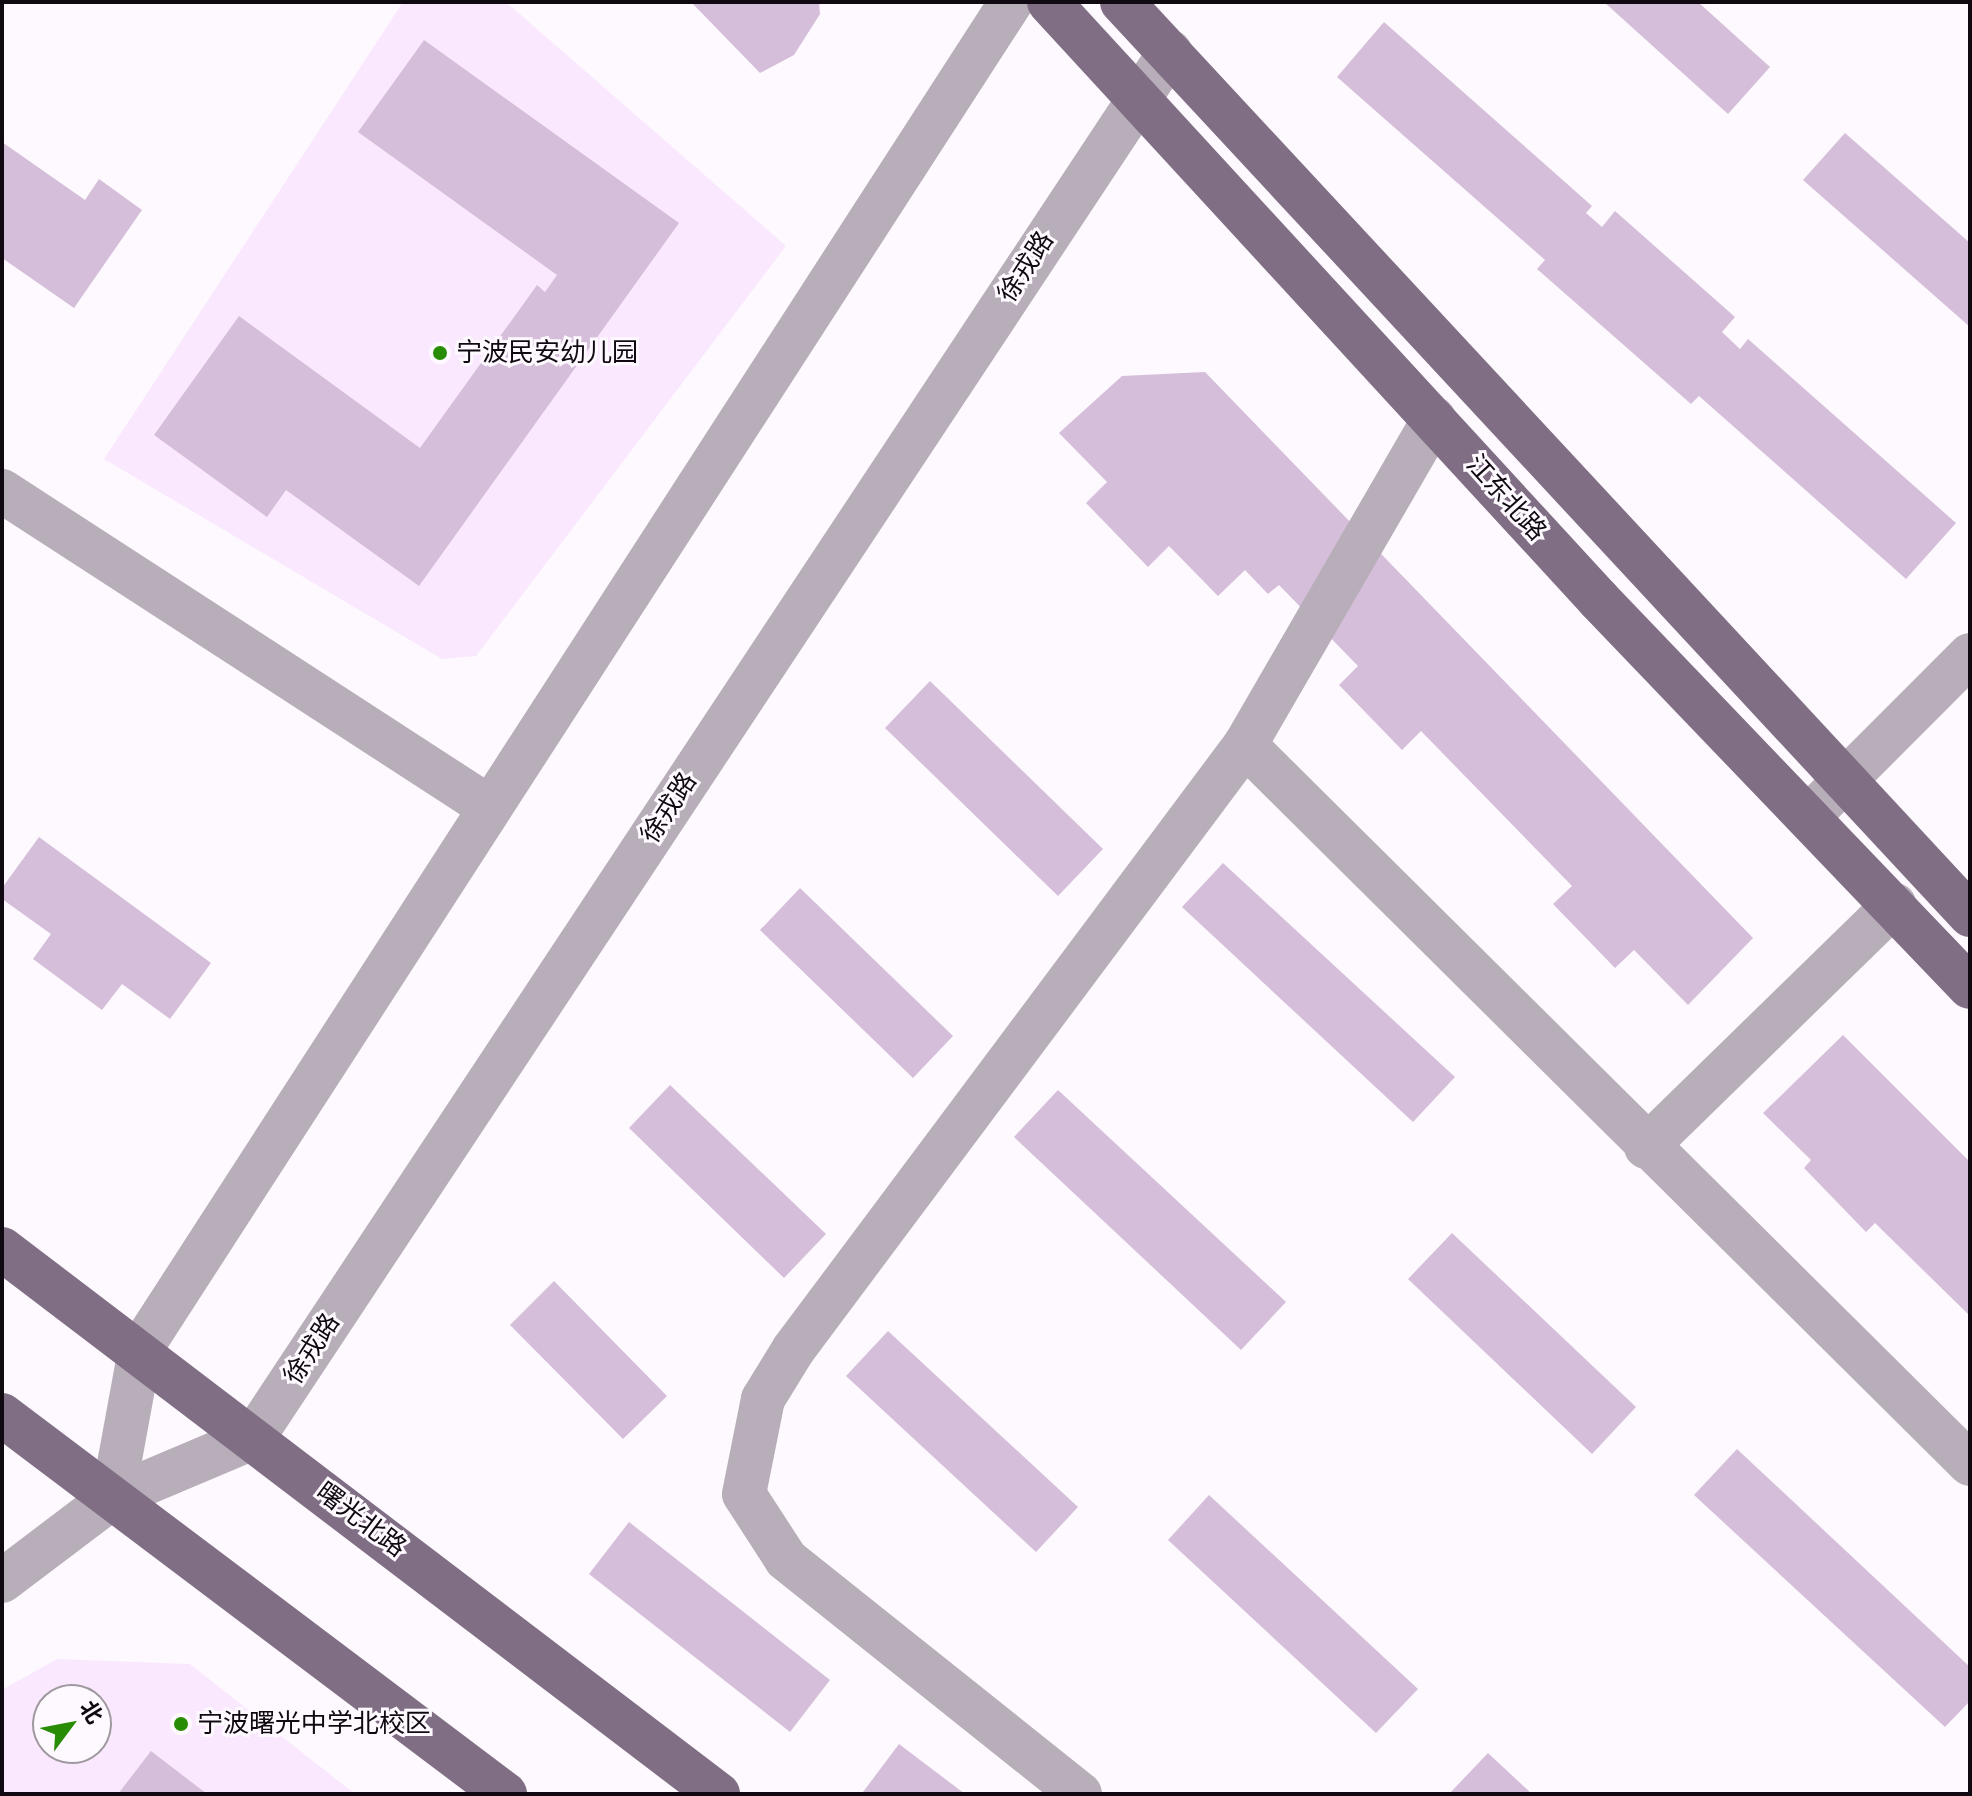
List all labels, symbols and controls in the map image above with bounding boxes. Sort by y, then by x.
street label: 徐戎路 [992,226,1060,308]
place label: 宁波民安幼儿园 [456,337,638,369]
marker: 宁波民安幼儿园 [431,344,449,362]
street label: 江东北路 [1460,449,1552,547]
street label: 徐戎路 [635,767,703,849]
street label: 徐戎路 [278,1308,346,1390]
street label: 曙光北路 [310,1476,412,1564]
north arrow [32,1684,112,1764]
text: 北 [72,1695,110,1730]
place label: 宁波曙光中学北校区 [197,1708,431,1740]
marker: 宁波曙光中学北校区 [172,1715,190,1733]

